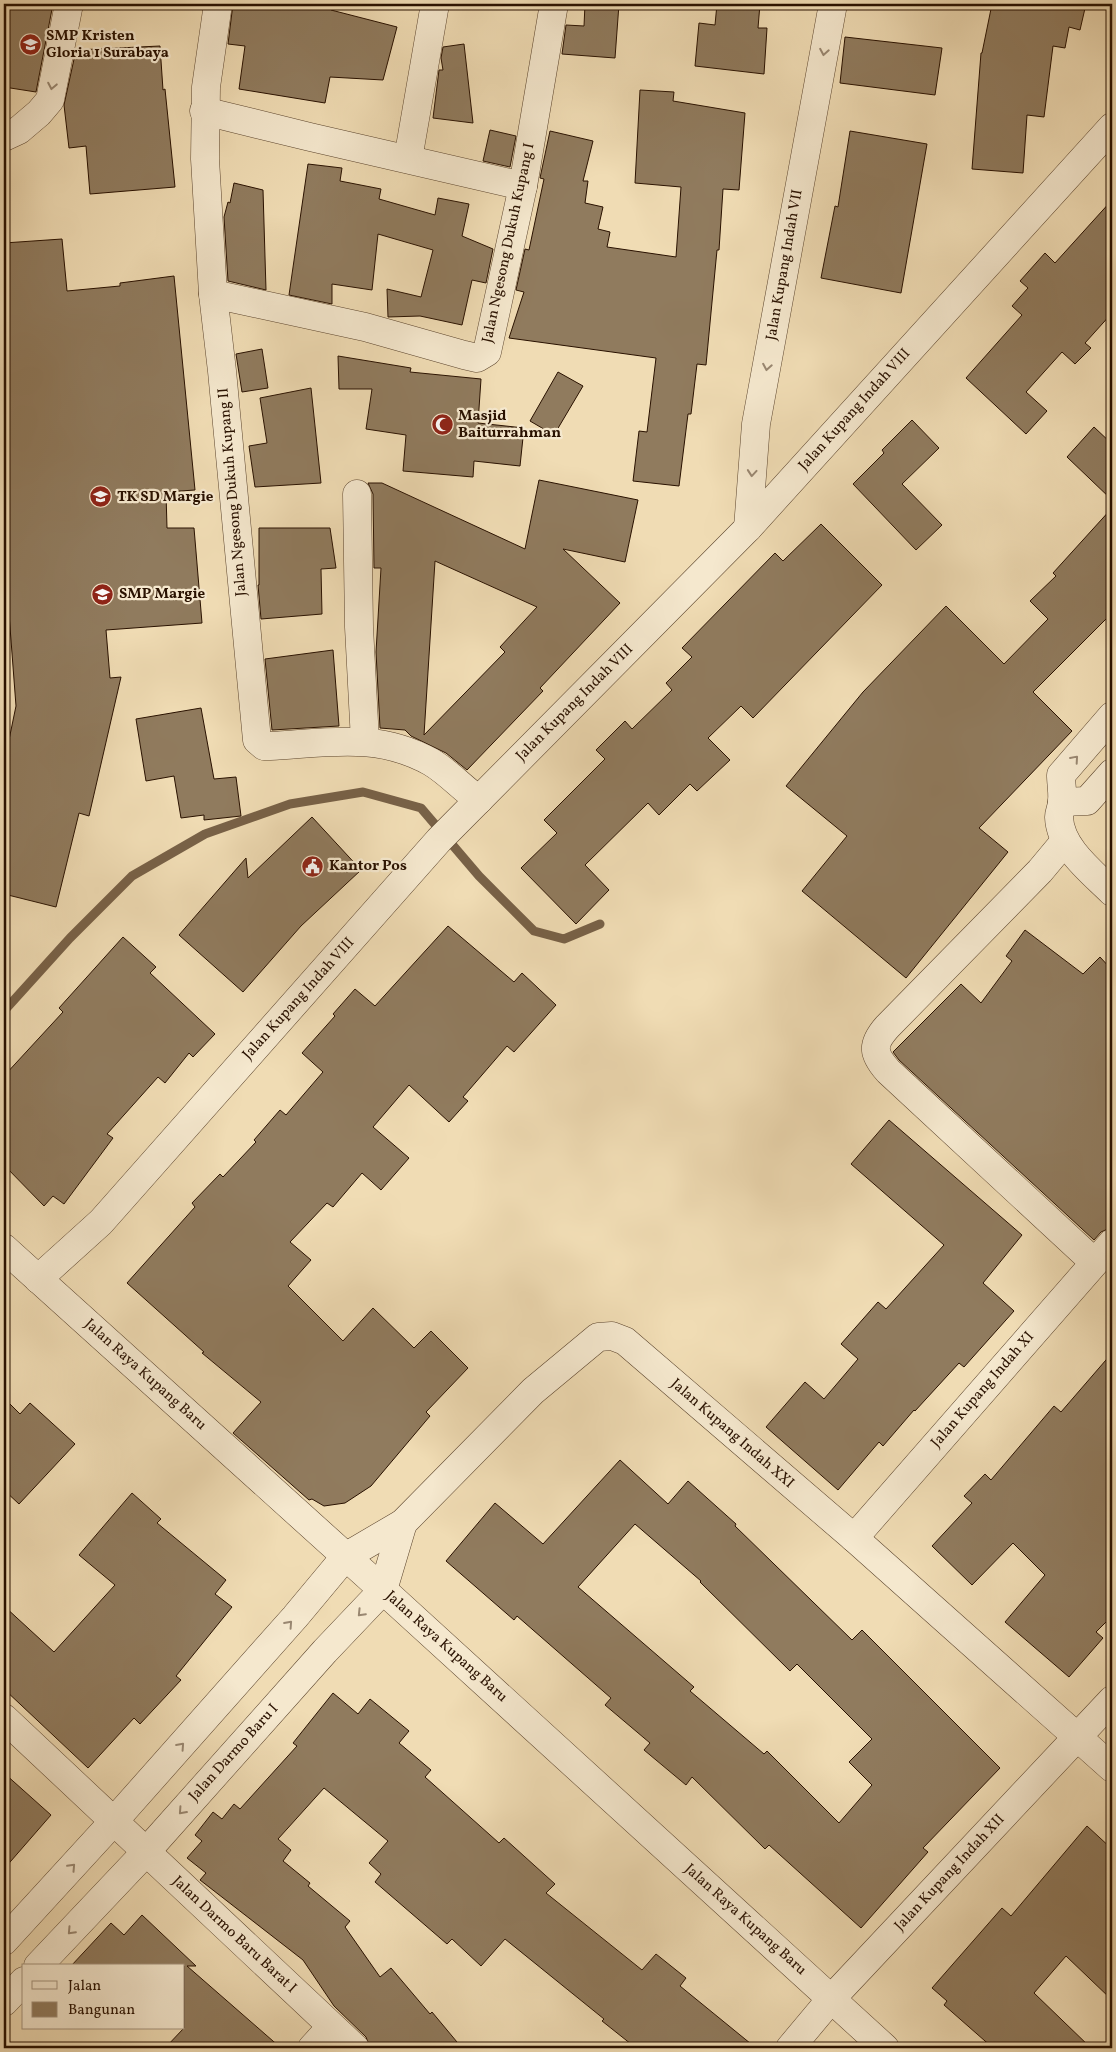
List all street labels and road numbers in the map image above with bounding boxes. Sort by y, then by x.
street label: Jalan Ngesong Dukuh Kupang I [478,141,540,345]
street label: Jalan Kupang Indah VII [761,188,809,342]
street label: Jalan Kupang Indah VIII [794,344,916,476]
street label: Jalan Ngesong Dukuh Kupang II [213,387,253,597]
street label: Jalan Kupang Indah VIII [512,640,638,766]
street label: Jalan Kupang Indah VIII [238,933,360,1065]
street label: Jalan Raya Kupang Baru [79,1314,211,1436]
street label: Jalan Kupang Indah XI [926,1327,1040,1453]
street label: Jalan Kupang Indah XXI [665,1374,799,1494]
street label: Jalan Raya Kupang Baru [380,1586,512,1708]
street label: Jalan Darmo Baru I [184,1699,284,1807]
street label: Jalan Kupang Indah XII [890,1810,1010,1936]
street label: Jalan Raya Kupang Baru [679,1859,811,1981]
street label: Jalan Darmo Baru Barat I [167,1871,301,1999]

